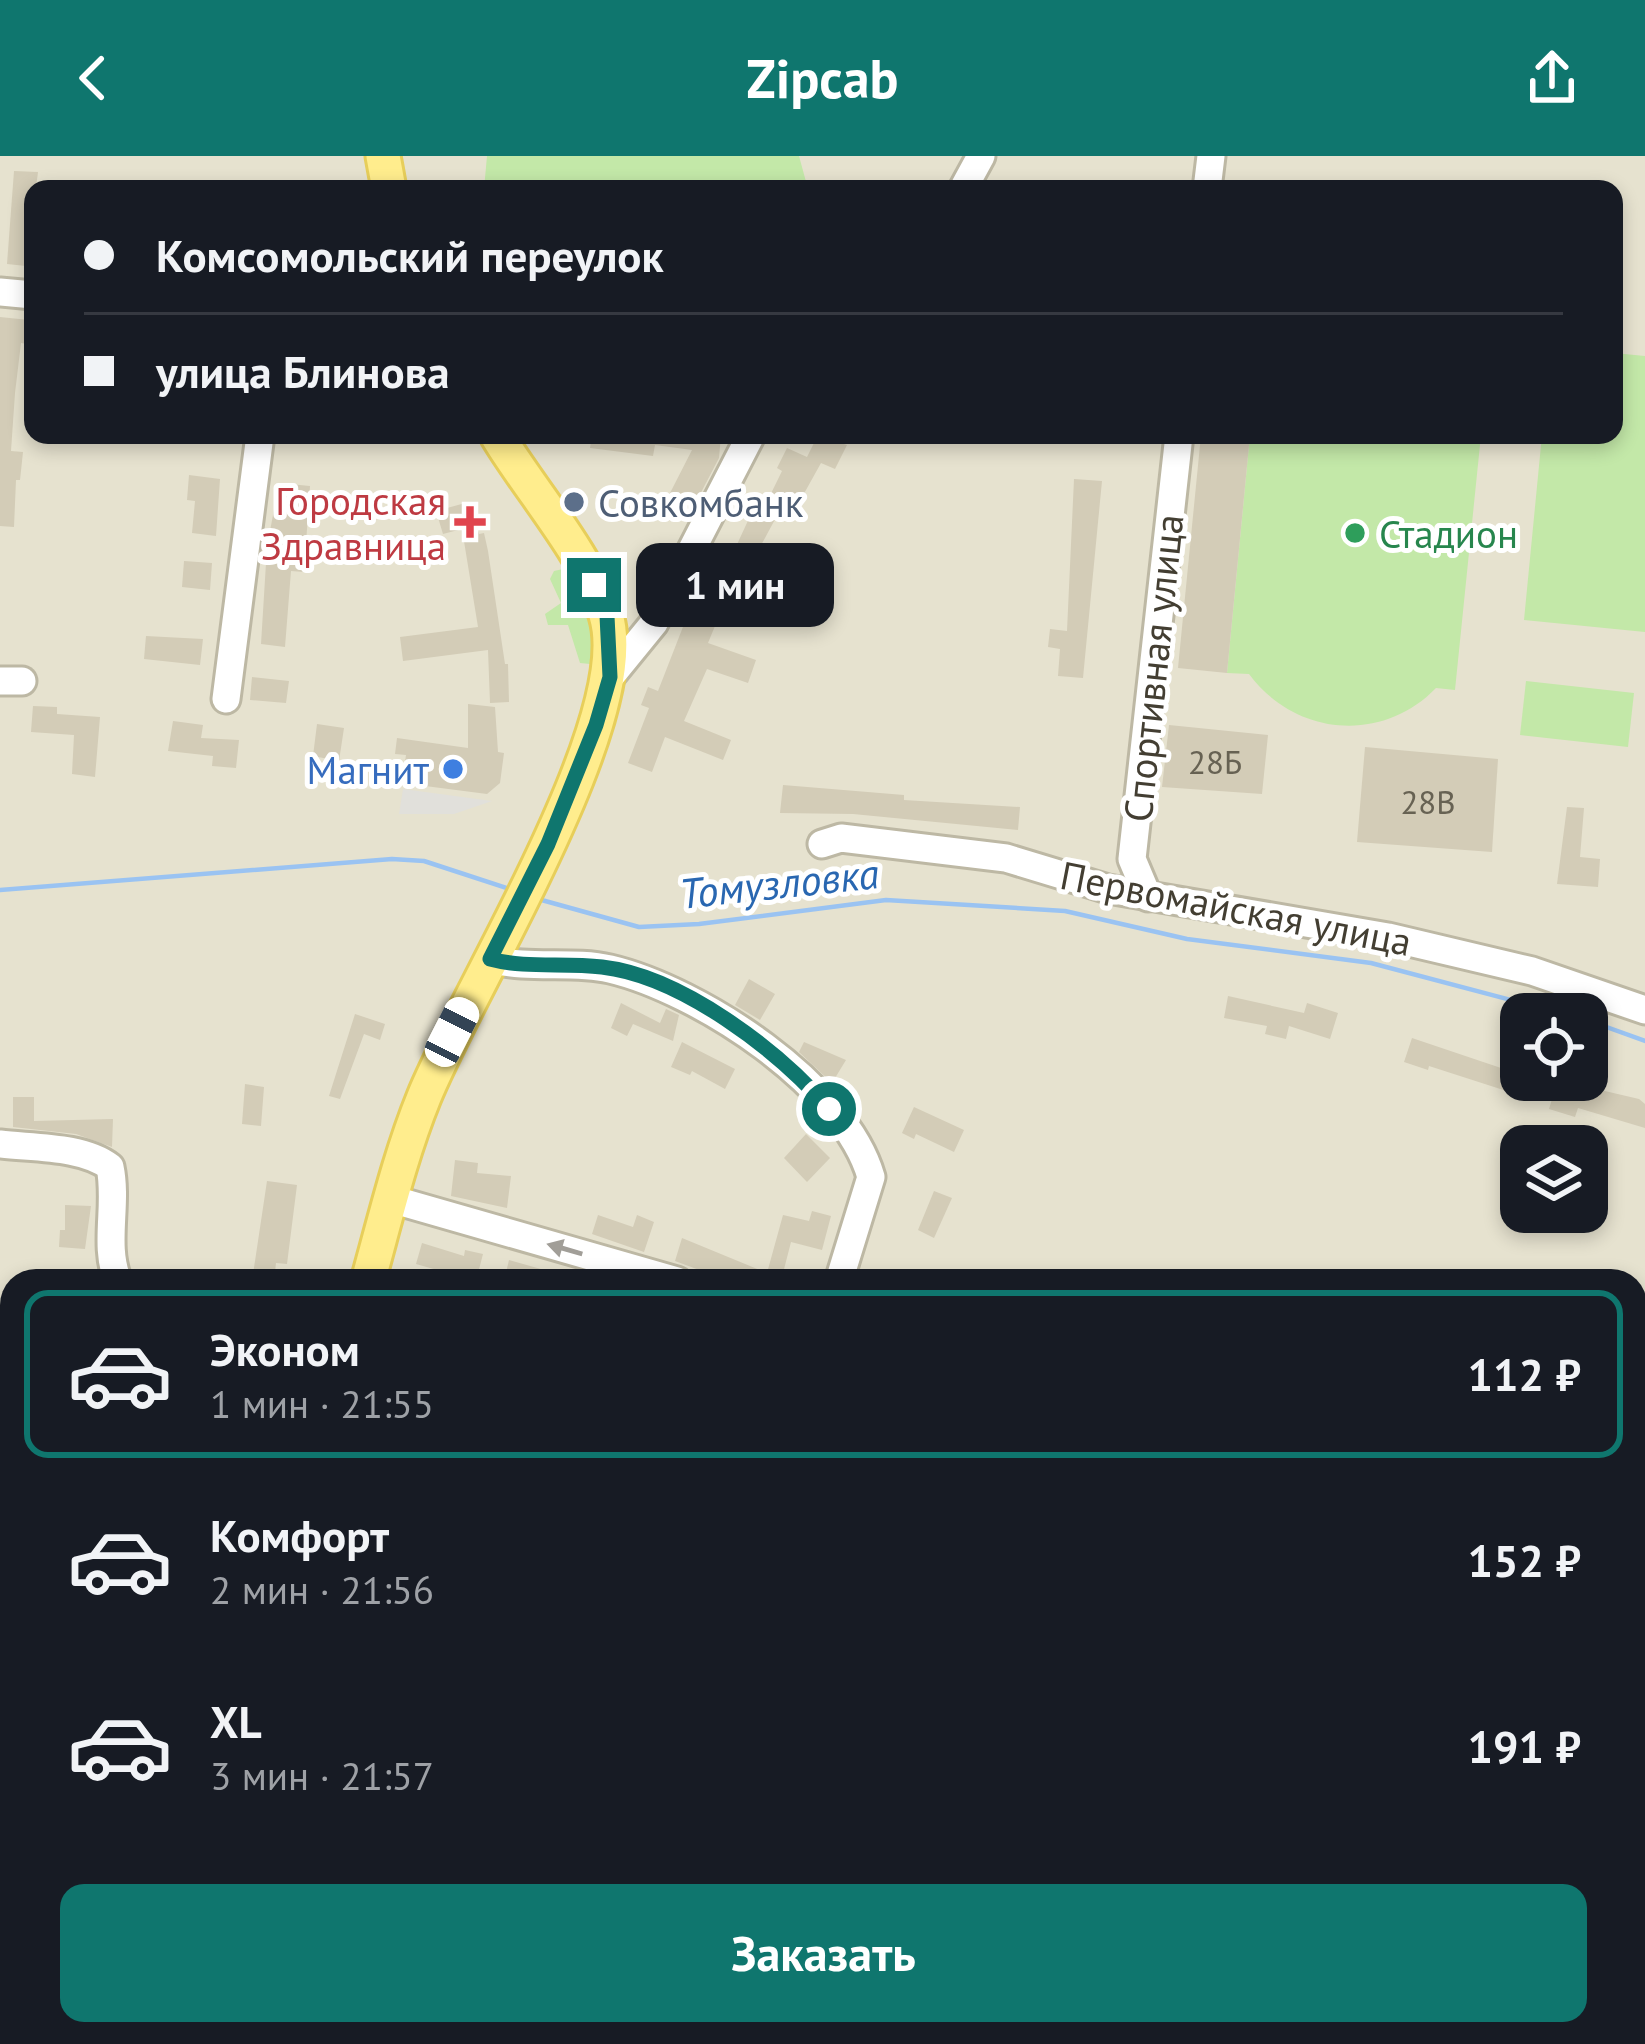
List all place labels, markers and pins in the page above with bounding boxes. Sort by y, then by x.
place label: Городская Здравница [261,475,446,571]
place label: Совкомбанк [598,477,804,528]
marker: Совкомбанк [561,489,587,515]
place label: Стадион [1379,508,1518,559]
marker: Городская Здравница [457,509,483,535]
marker: Стадион [1342,520,1368,546]
place label: Магнит [307,744,429,795]
marker: Магнит [440,756,466,782]

